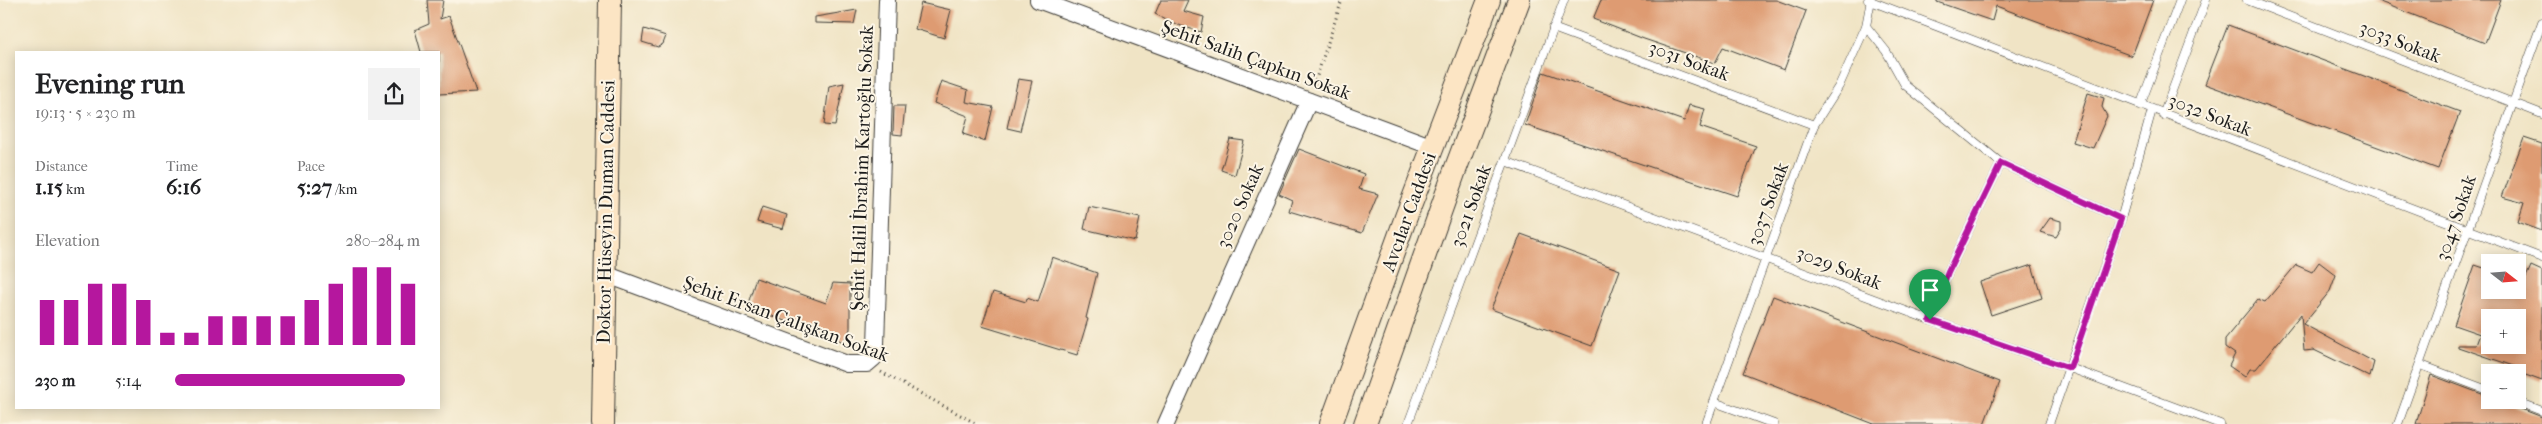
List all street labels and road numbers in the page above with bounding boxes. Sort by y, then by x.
street label: Şehit Salih Çapkın Sokak [1158,15,1354,106]
street label: 3033 Sokak [2356,16,2444,68]
street label: Şehit Halil İbrahim Kartoğlu Sokak [846,25,878,311]
street label: 3031 Sokak [1646,36,1733,86]
street label: Doktor Hüseyin Duman Caddesi [593,79,619,344]
street label: 3032 Sokak [2165,89,2255,141]
street label: Avcılar Caddesi [1377,149,1441,276]
street label: 3037 Sokak [1743,159,1793,249]
street label: 3020 Sokak [1212,160,1268,252]
street label: 3021 Sokak [1446,161,1496,250]
street label: 3047 Sokak [2431,172,2481,264]
street label: 3029 Sokak [1793,242,1885,294]
street label: Şehit Ersan Çalışkan Sokak [680,271,892,368]

